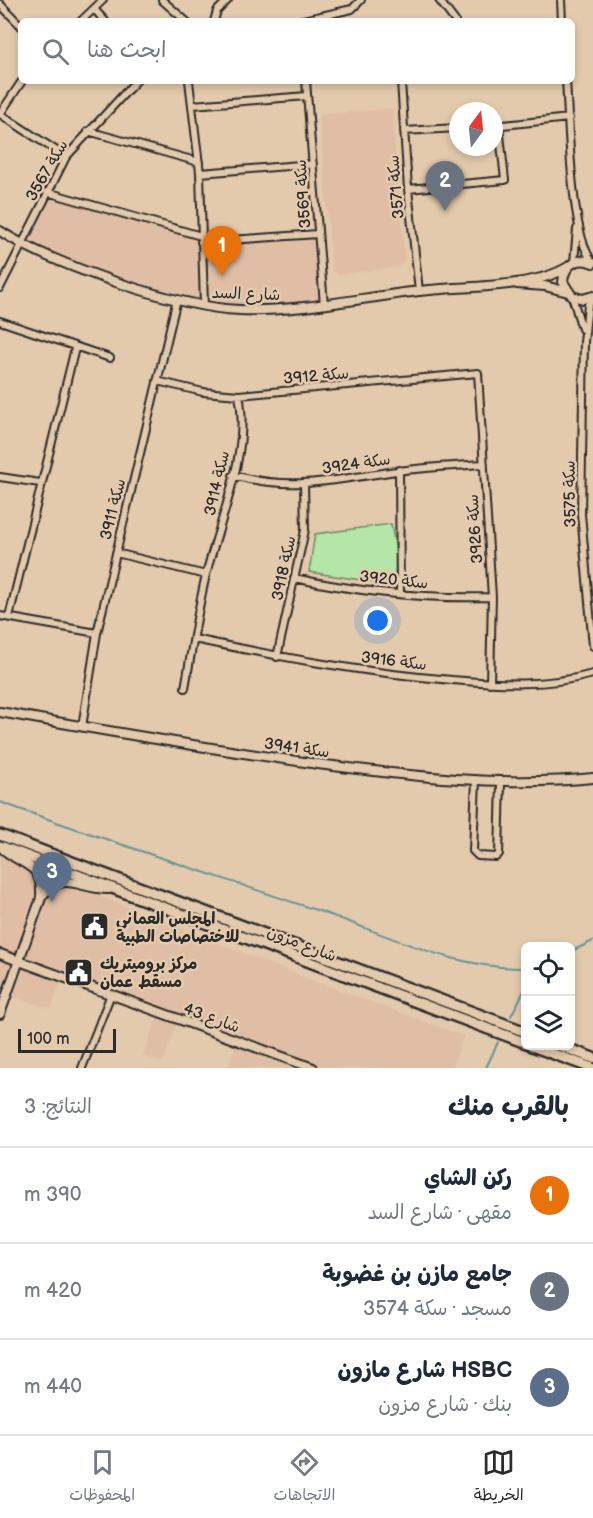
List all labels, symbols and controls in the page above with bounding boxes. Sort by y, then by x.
search box [18,18,575,84]
icon: search [39,35,72,68]
text: ابحث هنا [87,37,167,64]
north arrow [449,102,503,156]
street label: سكة 3567 [22,137,72,205]
street label: سكة 3571 [384,154,409,220]
street label: سكة 3569 [292,159,315,229]
pin: 2 [426,162,464,211]
pin: 1 [202,226,242,276]
street label: شارع السد [211,284,281,306]
street label: سكة 3912 [283,364,350,389]
street label: سكة 3914 [201,449,234,518]
street label: سكة 3924 [321,450,392,479]
street label: سكة 3575 [560,460,581,528]
street label: سكة 3911 [97,477,130,542]
street label: سكة 3926 [464,494,487,564]
street label: سكة 3918 [268,534,301,602]
street label: سكة 3920 [359,567,429,594]
your location [363,606,392,635]
street label: سكة 3916 [360,648,428,675]
street label: سكة 3941 [263,734,331,762]
pin: 3 [32,852,72,902]
place label: المجلس العماني للاختصاصات الطبية [116,910,239,947]
public building icon: المجلس العماني للاختصاصات الطبية [79,911,111,943]
street label: شارع مزون [264,923,339,967]
map controls [521,942,575,1050]
button: locate [521,942,575,996]
place label: مركز بروميتريك مسقط عمان [100,955,197,992]
public building icon: مركز بروميتريك مسقط عمان [63,956,95,988]
button: layers [521,996,575,1050]
street label: شارع 43 [180,999,242,1038]
scale bar [18,1026,116,1054]
text: 100 m [27,1030,70,1049]
text: بالقرب منك [448,1092,569,1123]
text: النتائج: 3 [24,1095,92,1119]
text: ركن الشاي [424,1165,512,1192]
text: 390 m [24,1183,82,1207]
text: 1 [545,1183,554,1207]
text: مقهى · شارع السد [367,1201,512,1225]
text: جامع مازن بن غضوبة [322,1261,512,1288]
text: 420 m [24,1279,82,1303]
text: 2 [544,1279,556,1303]
text: مسجد · سكة 3574 [363,1297,512,1321]
text: HSBC شارع مازون [338,1357,512,1384]
text: 440 m [24,1375,82,1399]
text: 3 [544,1375,555,1399]
text: بنك · شارع مزون [378,1393,512,1417]
tab: المحفوظات [69,1446,135,1509]
tab: الاتجاهات [274,1446,335,1509]
tab: الخريطة [474,1446,524,1509]

